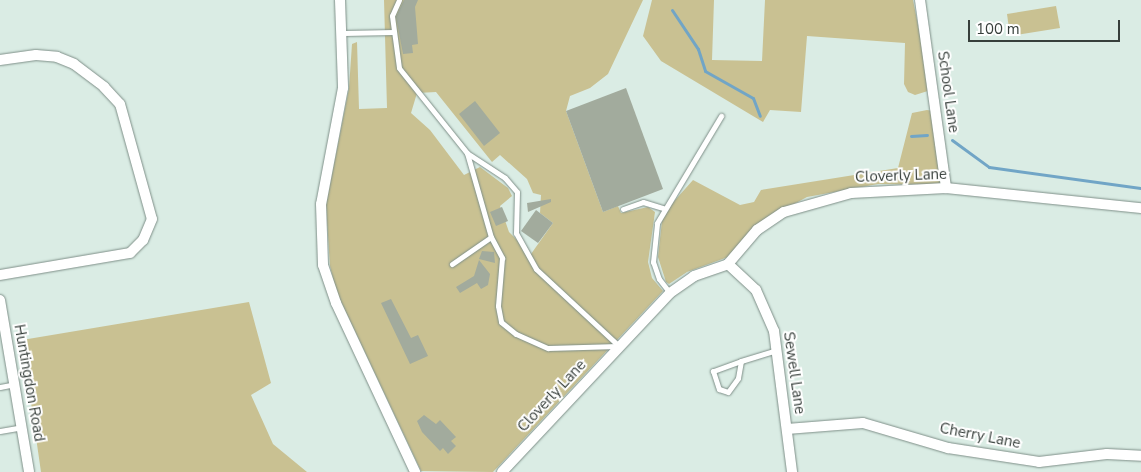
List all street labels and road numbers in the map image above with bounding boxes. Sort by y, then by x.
street label: School Lane [933,50,963,134]
street label: Cloverly Lane [855,165,947,187]
street label: Huntingdon Road [10,323,48,443]
street label: Sewell Lane [779,331,809,415]
street label: Cloverly Lane [514,356,590,436]
street label: Cherry Lane [938,419,1022,453]

